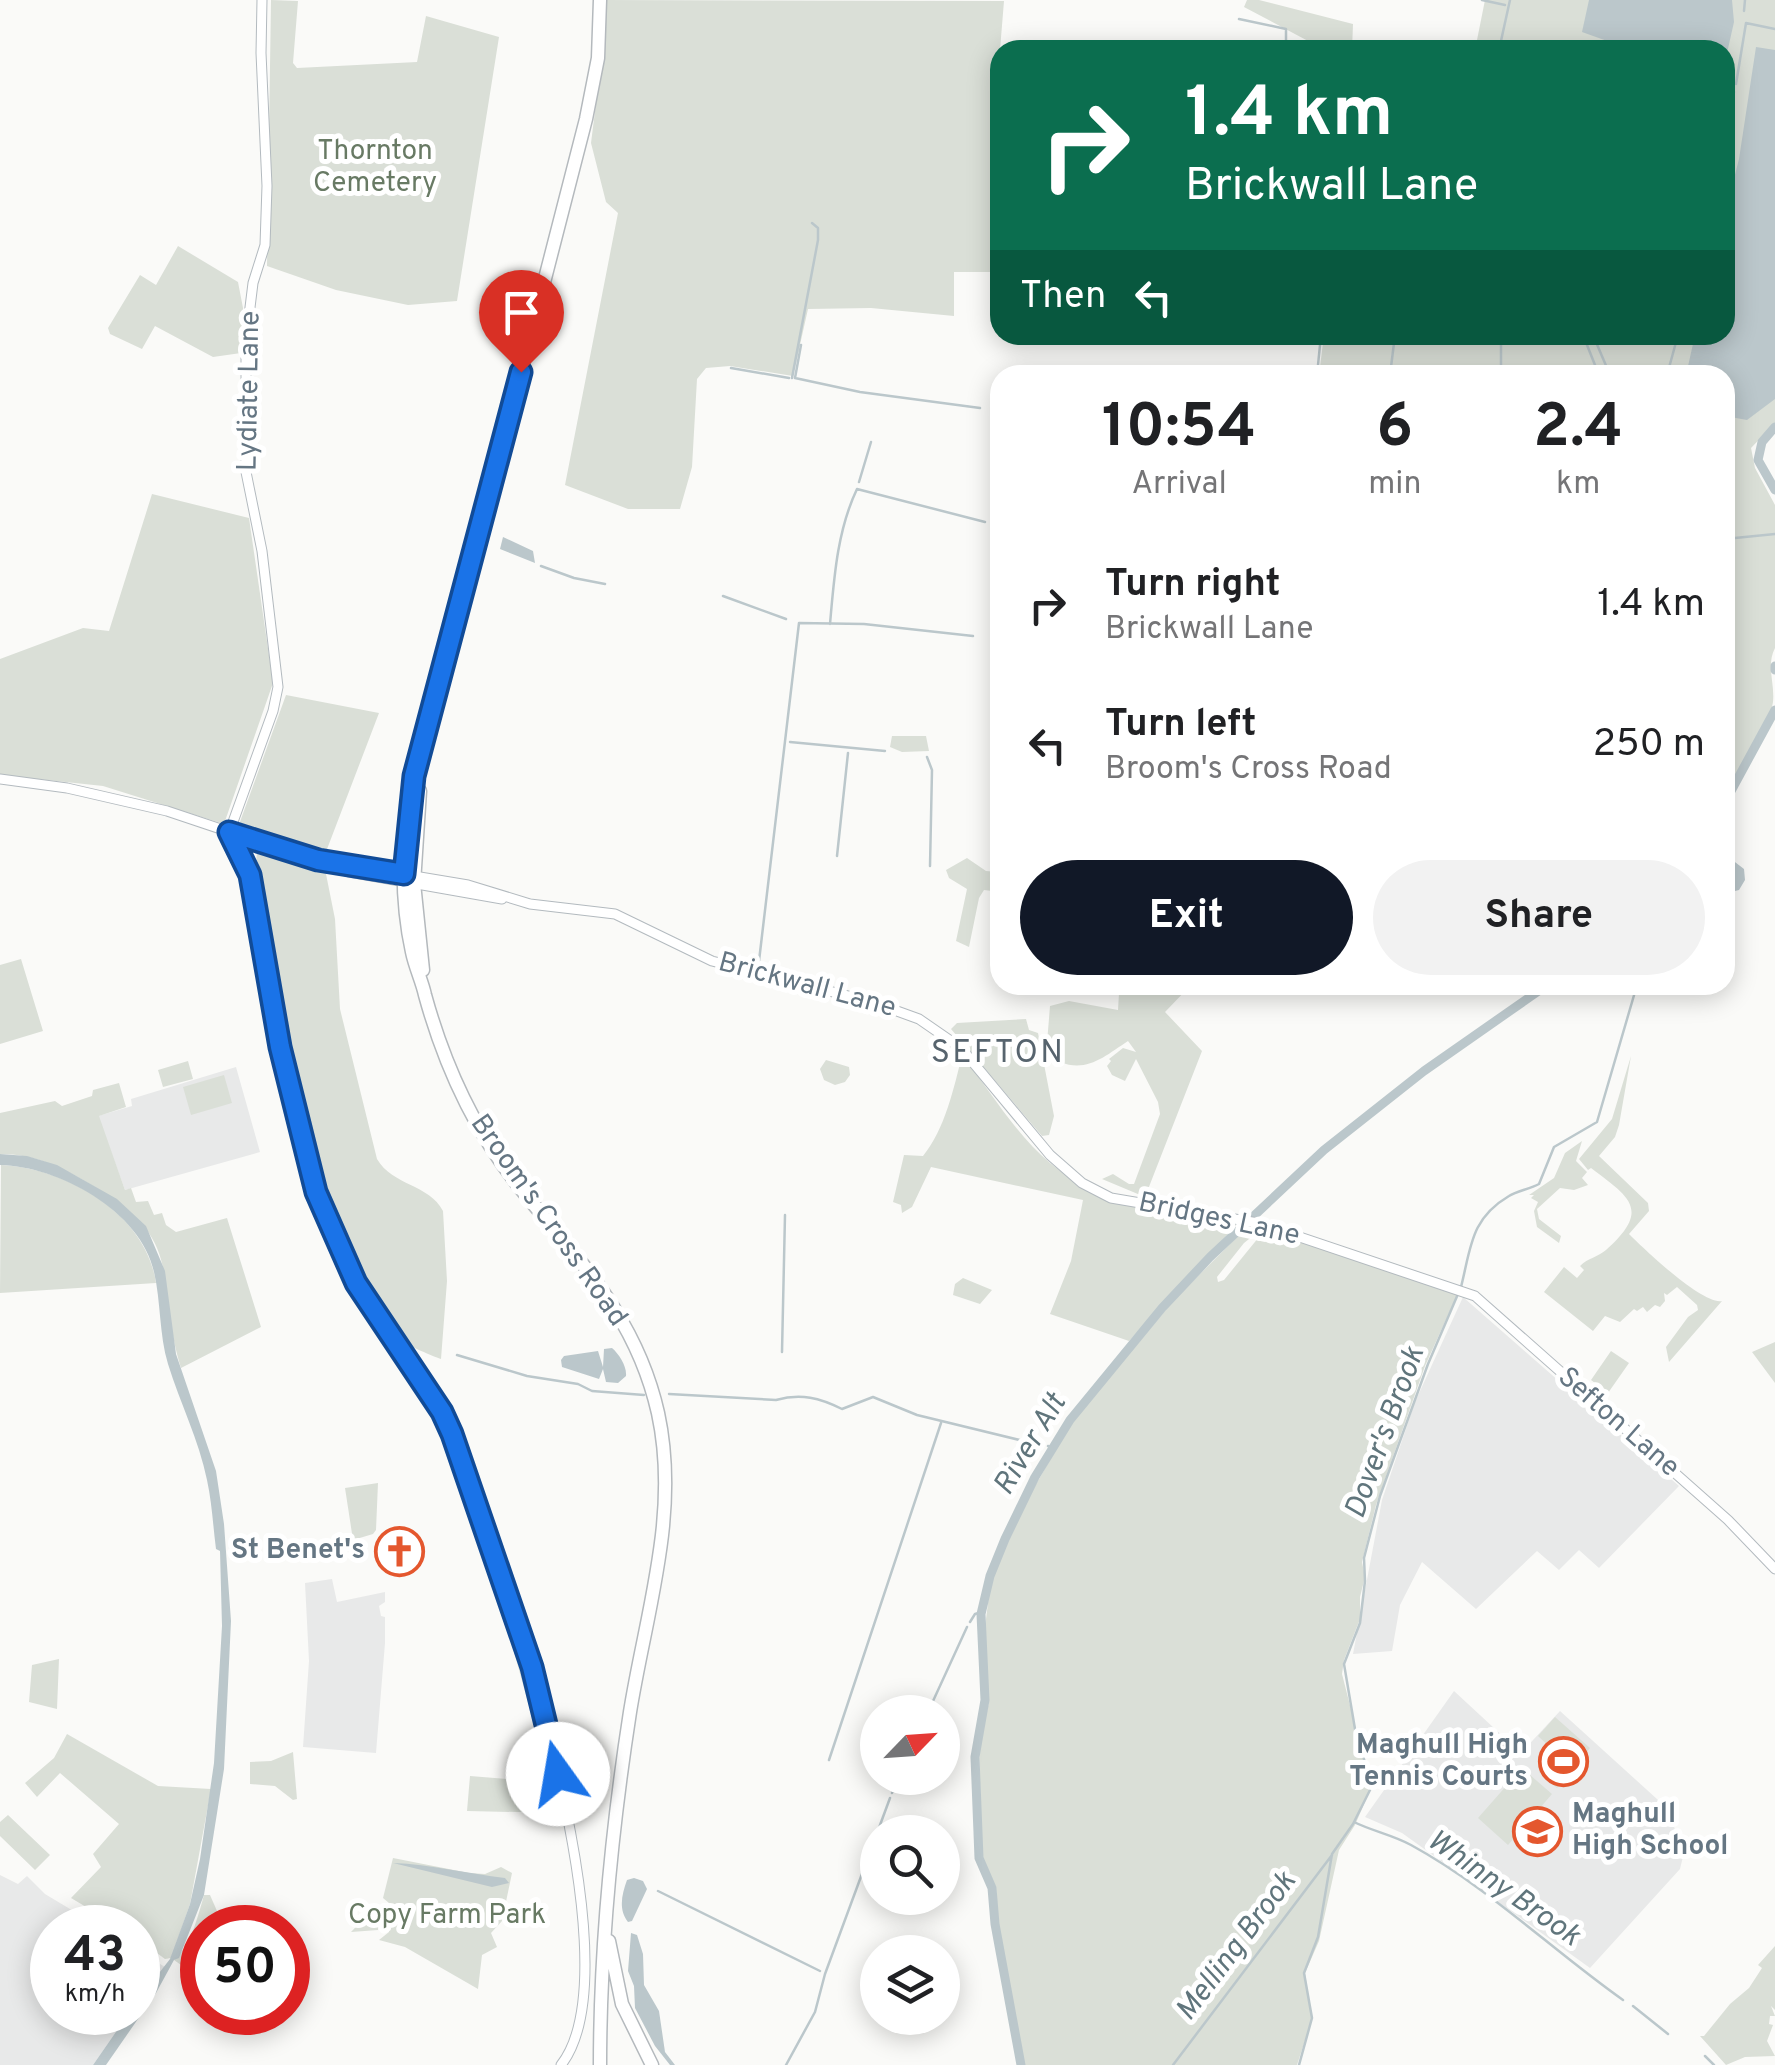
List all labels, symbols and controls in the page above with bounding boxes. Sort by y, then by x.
text: 1.4 km [1185,72,1393,161]
icon: right [1020,80,1150,210]
park label: Thornton Cemetery [313,134,437,202]
text: Brickwall Lane [1185,159,1478,216]
pin [479,270,564,373]
icon: left [1126,270,1181,325]
text: Then [1020,273,1106,322]
icon: arrive [494,285,549,340]
street label: Lydiate Lane [231,311,269,471]
text: 10:54 [1102,392,1256,468]
text: 6 [1376,392,1413,468]
text: 2.4 [1533,392,1623,468]
text: Arrival [1131,465,1227,505]
text: min [1368,465,1421,505]
text: km [1556,465,1600,505]
text: Turn right [1105,561,1280,610]
icon: right [1020,578,1075,633]
text: 1.4 km [1597,581,1705,630]
text: Brickwall Lane [1105,610,1313,650]
text: Turn left [1105,701,1257,750]
icon: left [1020,718,1075,773]
text: 250 m [1593,721,1705,770]
text: Broom's Cross Road [1105,750,1392,790]
button: Exit [1020,860,1353,975]
button: Share [1373,860,1705,975]
street label: Brickwall Lane [714,945,900,1027]
district label: SEFTON [931,1034,1065,1074]
street label: Broom's Cross Road [461,1108,635,1334]
street label: Bridges Lane [1135,1185,1303,1255]
water label: Dover's Brook [1338,1341,1434,1524]
street label: Sefton Lane [1549,1360,1687,1486]
water label: River Alt [986,1387,1076,1502]
church icon: St Benet's [374,1525,426,1577]
place label: St Benet's [231,1533,365,1569]
north arrow [860,1695,960,1795]
map controls [860,1695,960,2035]
position arrow [506,1722,610,1826]
place label: Maghull High Tennis Courts [1349,1728,1528,1796]
sports icon: Maghull High Tennis Courts [1537,1736,1589,1788]
place label: Maghull High School [1572,1797,1728,1865]
school or university icon: Maghull High School [1511,1805,1563,1857]
button: search [860,1815,960,1915]
water label: Whinny Brook [1419,1823,1588,1956]
water label: Melling Brook [1169,1864,1306,2029]
park label: Copy Farm Park [348,1898,546,1934]
speed limit sign: 50 [180,1905,310,2035]
text: 43 [64,1926,126,1989]
button: layers [860,1935,960,2035]
text: km/h [65,1979,125,2011]

